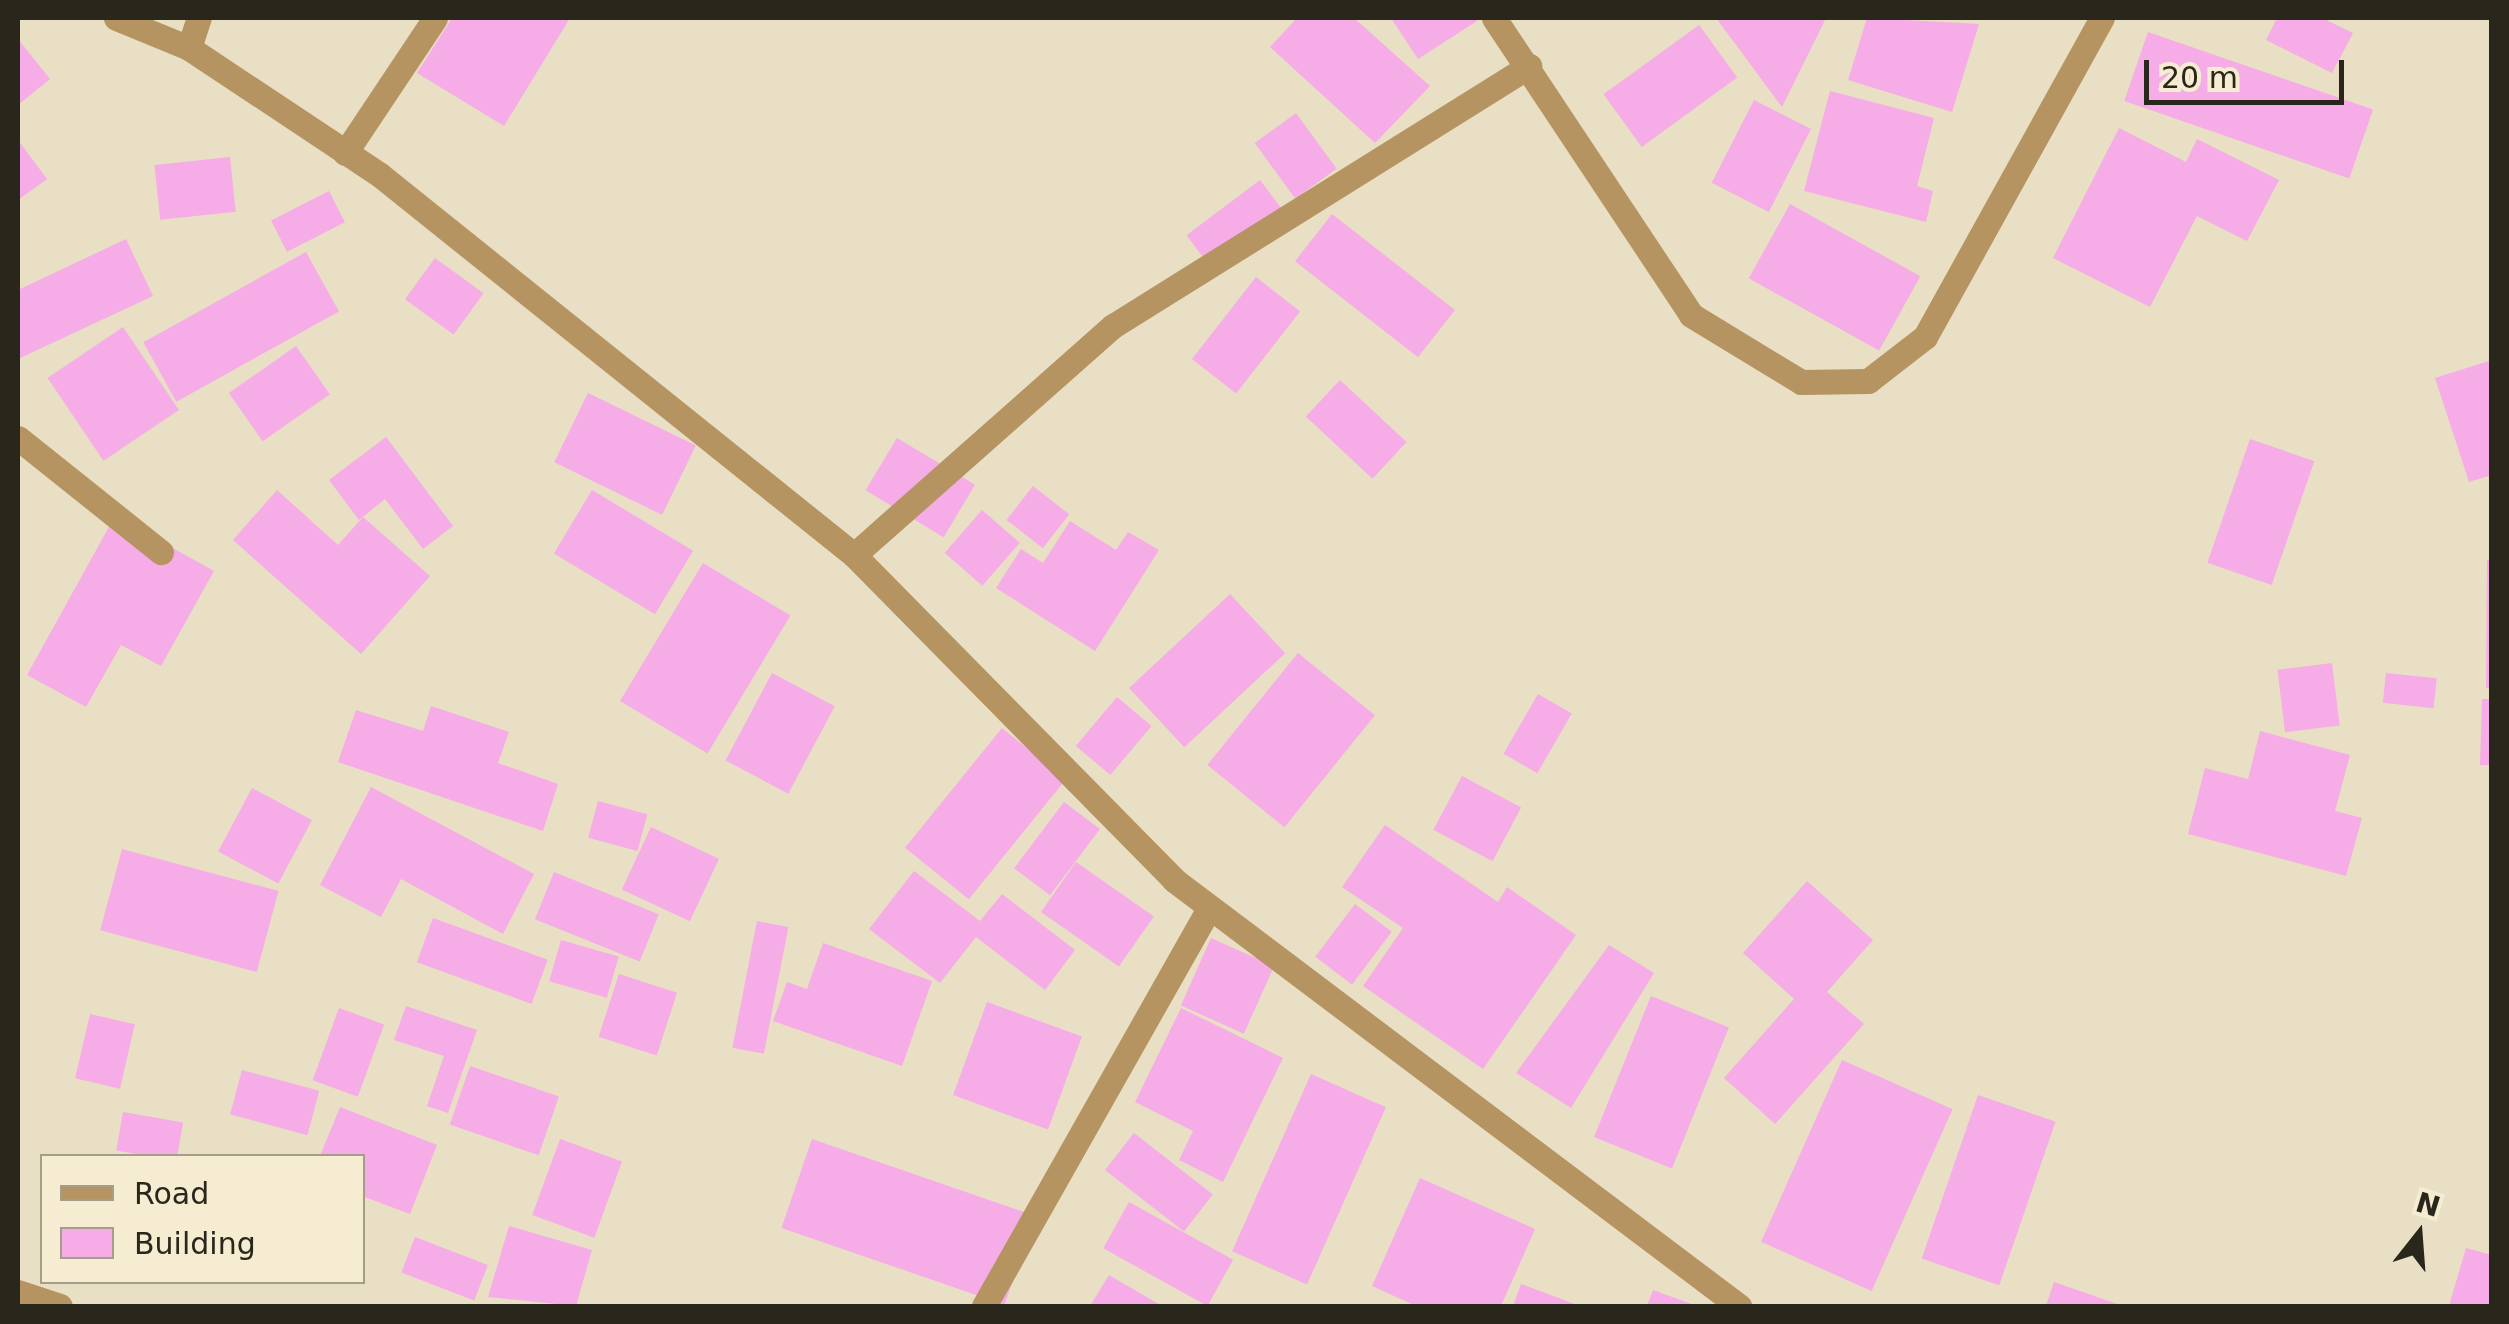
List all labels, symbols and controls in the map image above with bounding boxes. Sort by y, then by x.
scale bar [2149,40,2349,102]
text: 20 m [2161,60,2238,95]
legend [40,1154,365,1284]
text: Road [134,1176,209,1211]
north arrow [2369,1184,2469,1284]
text: N [2412,1186,2444,1224]
text: Building [134,1226,256,1261]

